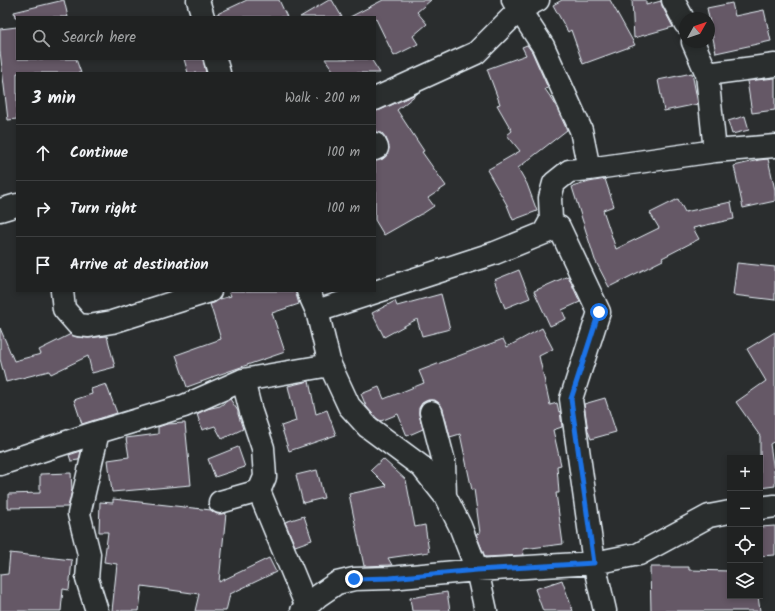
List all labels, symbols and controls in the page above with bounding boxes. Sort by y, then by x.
north arrow [679,12,715,48]
search box [16,16,376,60]
text: Search here [62,26,136,50]
icon: search [30,27,52,49]
text: 3 min [32,85,76,112]
text: Walk · 200 m [285,88,360,109]
text: Continue [70,141,128,165]
icon: ahead [32,142,54,164]
text: 100 m [327,142,360,163]
text: Turn right [70,197,137,221]
icon: right [32,198,54,220]
text: 100 m [327,198,360,219]
text: Arrive at destination [70,253,209,277]
icon: arrive [32,254,54,276]
route start [590,303,608,321]
map controls [727,455,763,599]
button: + [727,455,763,491]
button: − [727,491,763,527]
button: locate [727,527,763,563]
button: layers [727,563,763,599]
route end [345,570,363,588]

